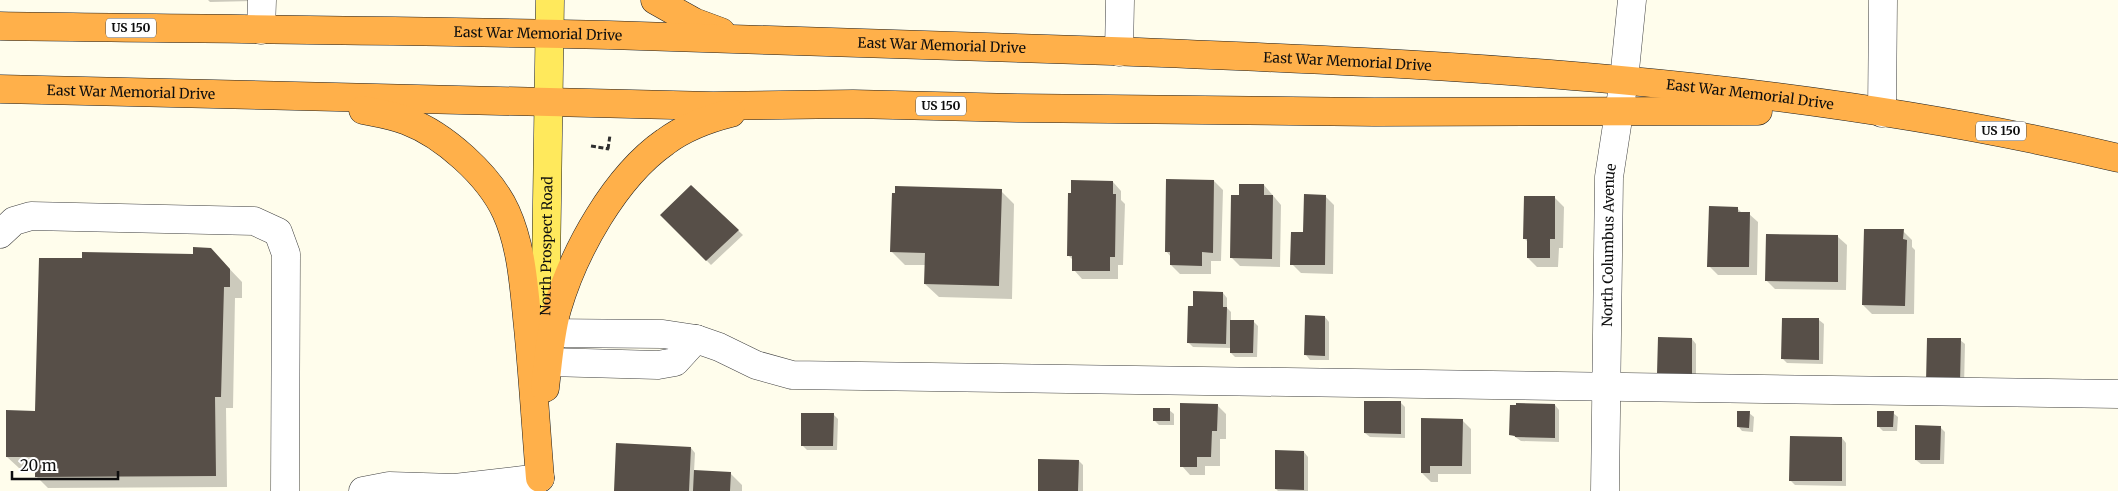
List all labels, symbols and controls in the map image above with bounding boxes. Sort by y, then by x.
road number: US 150 [106,18,156,38]
street label: East War Memorial Drive [453,23,623,44]
street label: East War Memorial Drive [857,34,1026,57]
street label: East War Memorial Drive [1263,48,1432,75]
street label: East War Memorial Drive [1665,75,1835,113]
street label: East War Memorial Drive [46,81,216,103]
road number: US 150 [916,96,966,115]
road number: US 150 [1976,122,2026,140]
street label: North Columbus Avenue [1598,162,1620,327]
street label: North Prospect Road [536,176,556,316]
scale bar [12,448,119,480]
text: 20 m [20,456,57,475]

